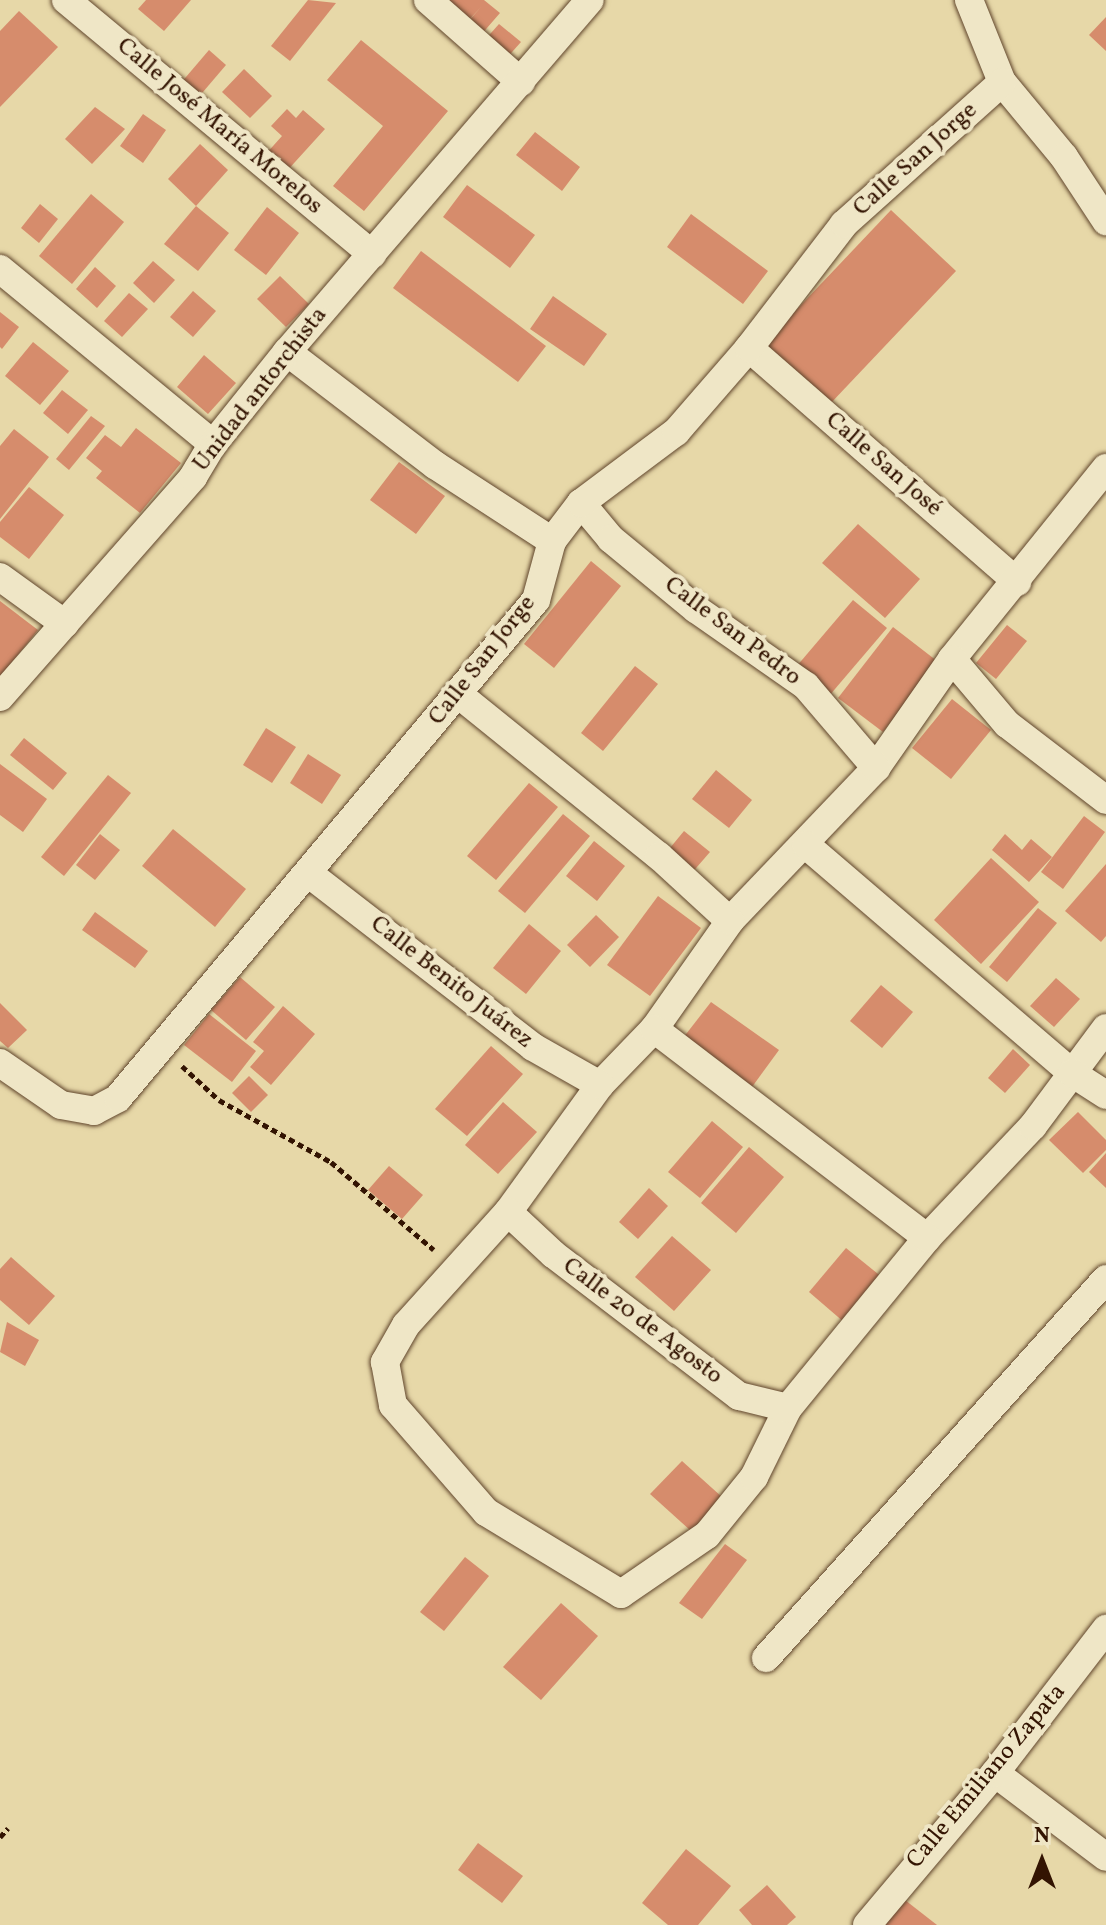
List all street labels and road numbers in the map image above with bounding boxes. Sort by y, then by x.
street label: Calle José María Morelos [110,32,328,222]
street label: Calle San Jorge [848,97,984,223]
street label: Unidad antorchista [188,302,334,478]
street label: Calle San José [819,407,947,523]
street label: Calle San Pedro [658,571,806,693]
street label: Calle San Jorge [423,590,543,732]
street label: Calle Benito Juárez [364,911,538,1055]
street label: Calle 20 de Agosto [556,1252,728,1392]
street label: Calle Emiliano Zapata [901,1679,1073,1875]

